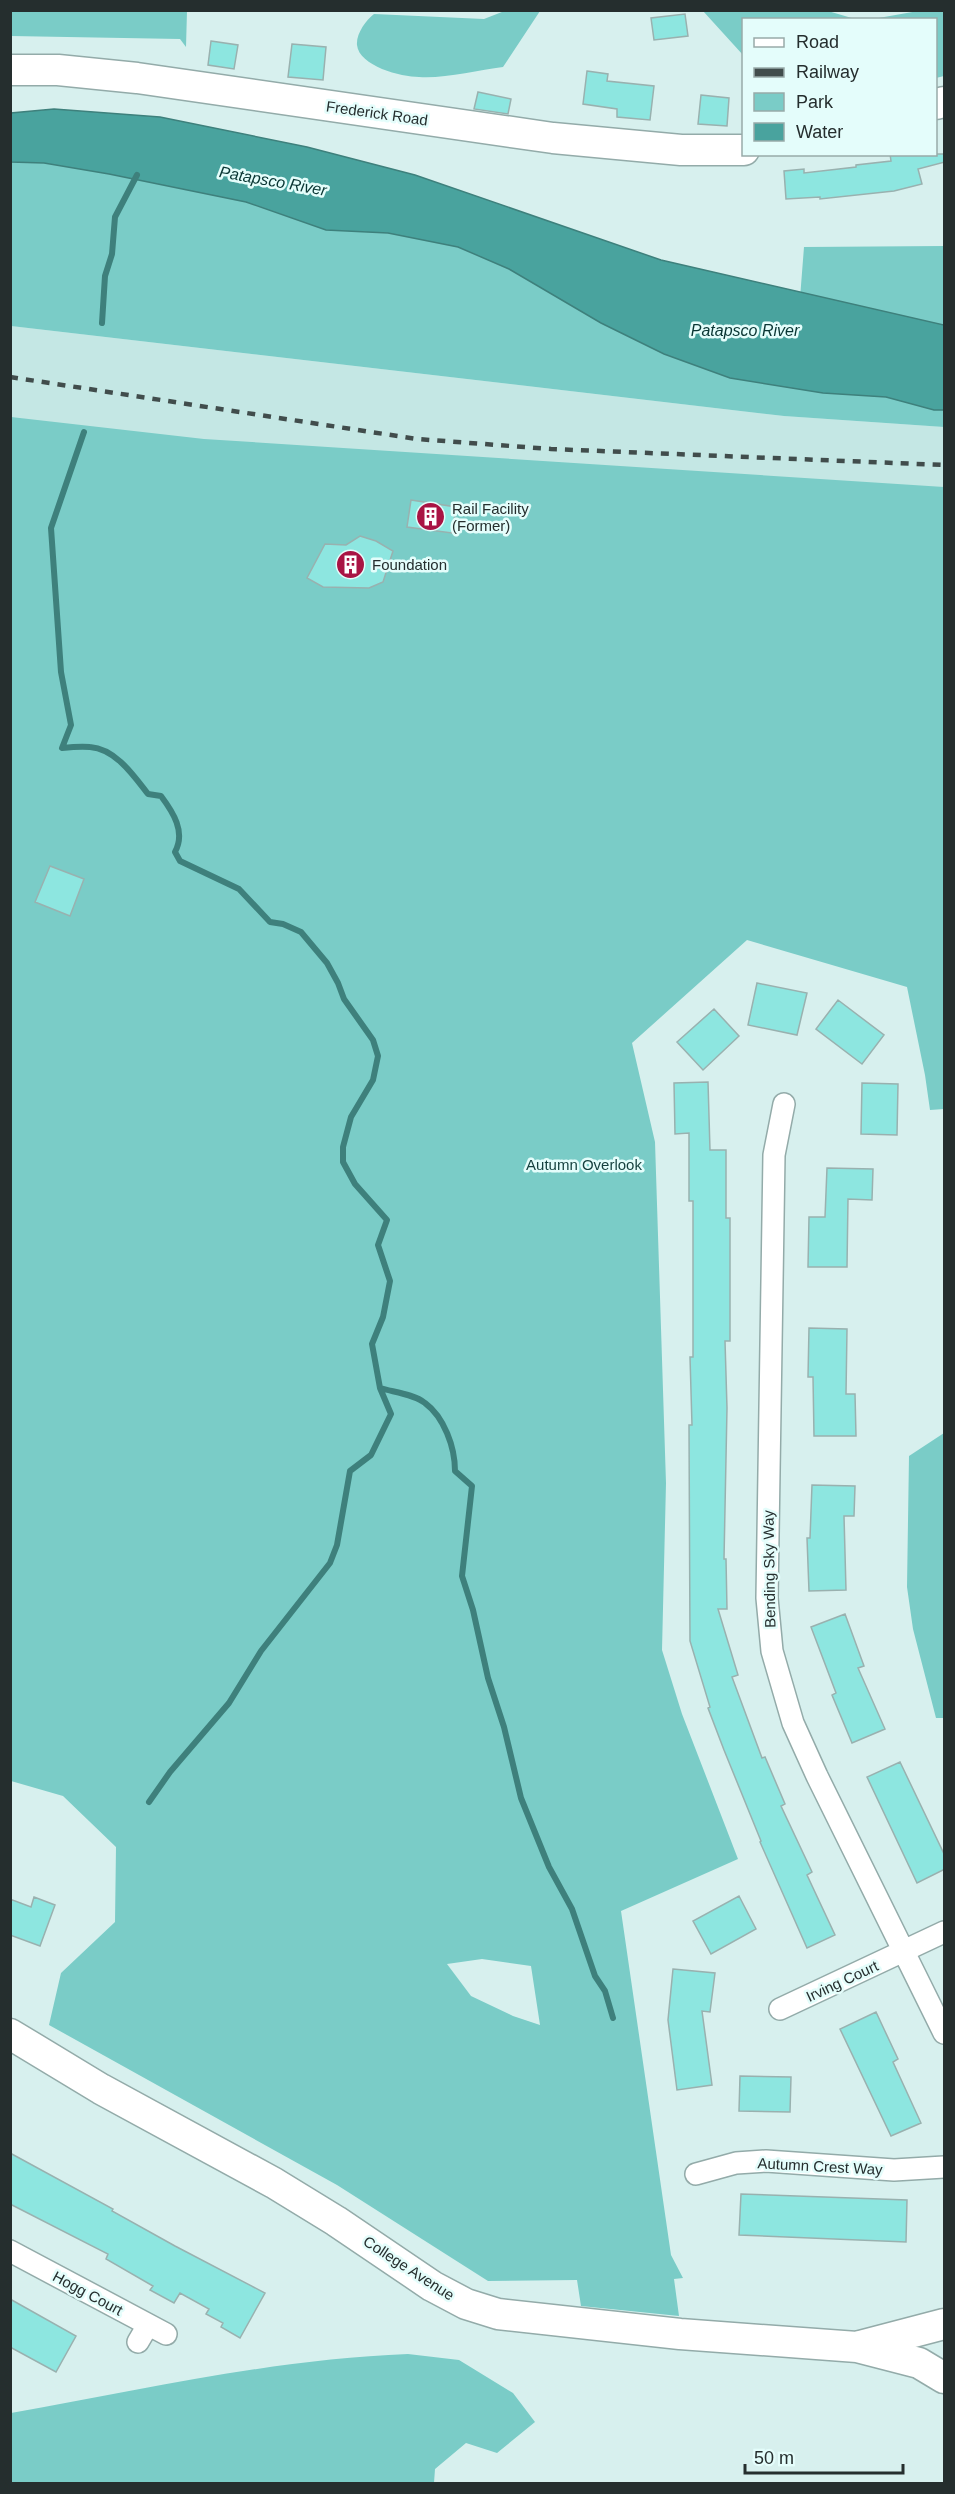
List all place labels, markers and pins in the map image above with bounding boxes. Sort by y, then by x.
place label: Rail Facility (Former) [452,500,529,534]
building icon: Rail Facility (Former) [415,501,447,533]
building icon: Foundation [335,548,367,580]
place label: Foundation [372,556,447,573]

